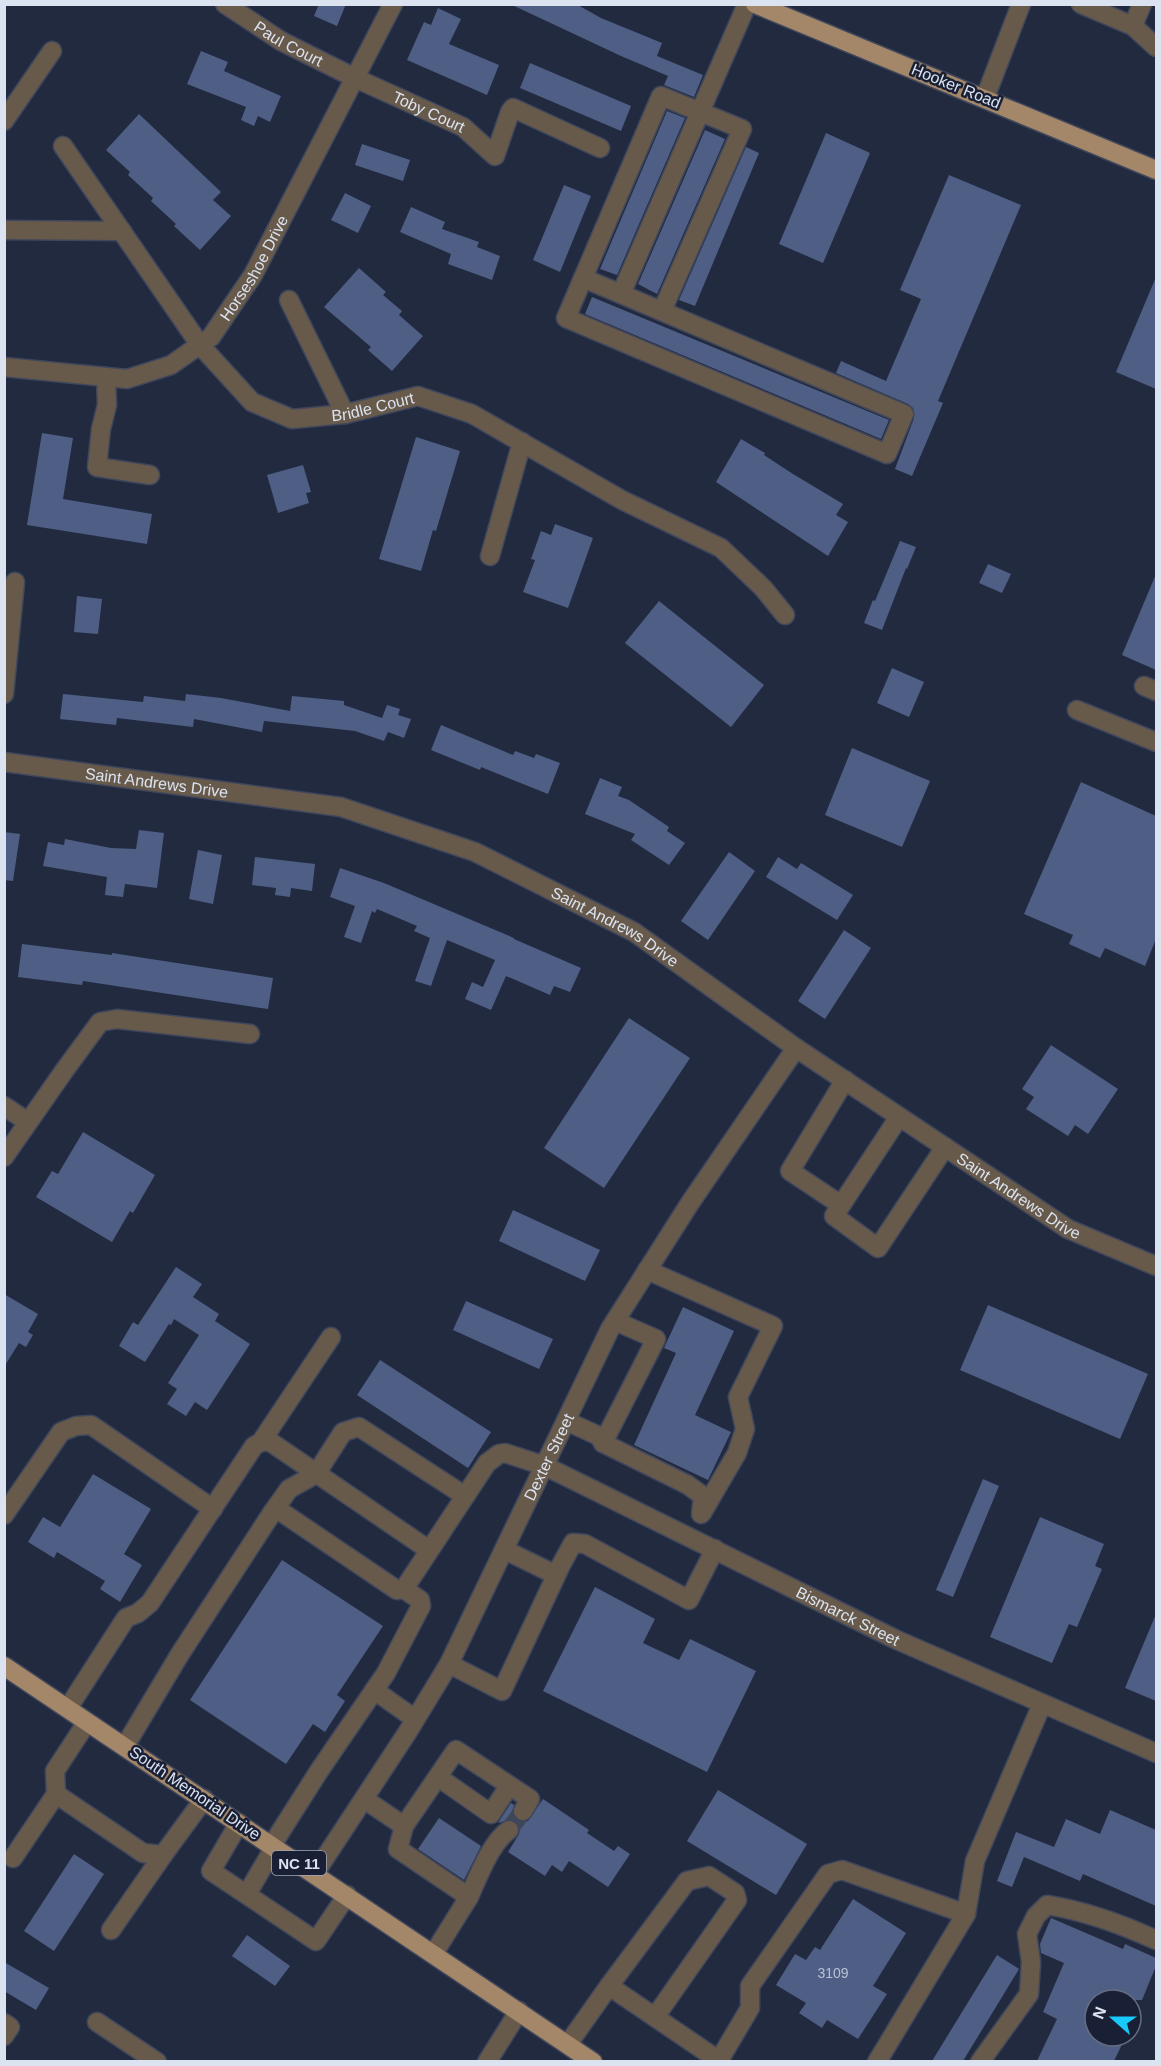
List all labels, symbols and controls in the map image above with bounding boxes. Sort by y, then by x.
street label: Paul Court [251,17,326,69]
street label: Hooker Road [909,60,1003,112]
street label: Toby Court [390,88,468,135]
street label: Horseshoe Drive [216,212,291,324]
street label: Bridle Court [331,389,416,424]
street label: Saint Andrews Drive [84,764,229,800]
street label: Saint Andrews Drive [549,883,682,970]
street label: Saint Andrews Drive [954,1149,1083,1242]
street label: Dexter Street [520,1410,577,1503]
street label: Bismarck Street [794,1583,903,1649]
street label: South Memorial Drive [126,1743,264,1843]
road number: NC 11 [272,1851,326,1875]
house number: 3109 [817,1965,849,1981]
north arrow [1083,1988,1143,2048]
text: N [1089,2004,1109,2021]

